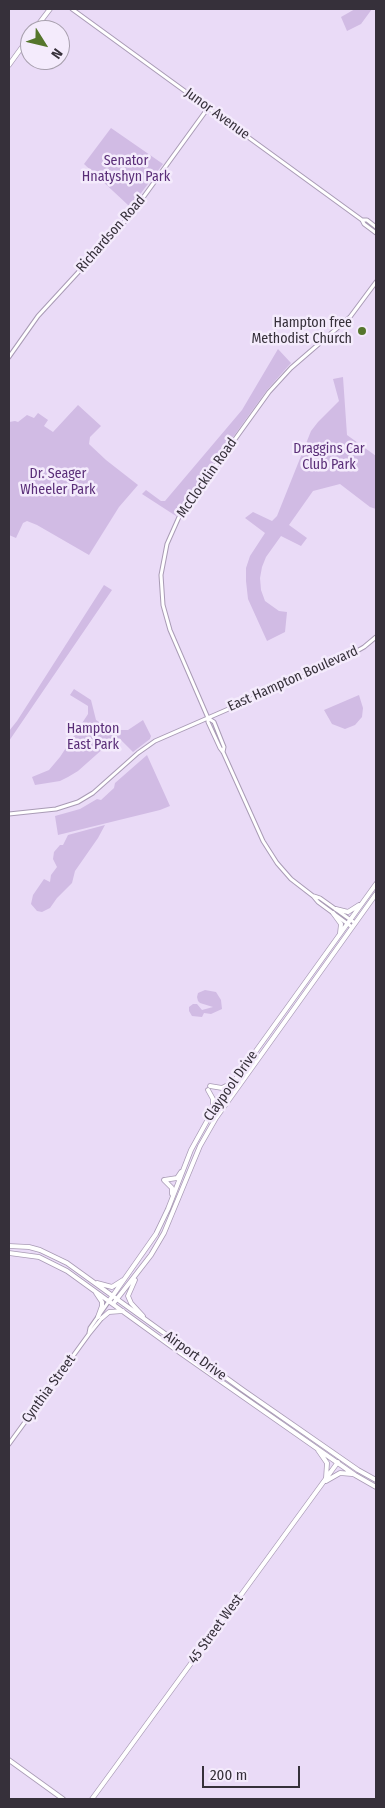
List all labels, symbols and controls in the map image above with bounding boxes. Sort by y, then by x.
north arrow [20,20,70,70]
text: N [47,45,66,62]
street label: Junor Avenue [181,85,253,143]
park label: Senator Hnatyshyn Park [82,153,170,186]
street label: Richardson Road [73,192,149,276]
place label: Hampton free Methodist Church [251,315,352,348]
marker: Hampton free Methodist Church [356,325,368,337]
street label: McClocklin Road [173,435,241,521]
park label: Draggins Car Club Park [293,441,365,474]
park label: Dr. Seager Wheeler Park [20,466,96,498]
street label: East Hampton Boulevard [225,643,361,715]
park label: Hampton East Park [67,721,119,754]
street label: Claypool Drive [201,1047,261,1125]
street label: Airport Drive [161,1328,229,1384]
street label: Cynthia Street [19,1352,79,1426]
street label: 45 Street West [185,1591,247,1667]
scale bar [205,1756,302,1788]
text: 200 m [210,1766,247,1784]

